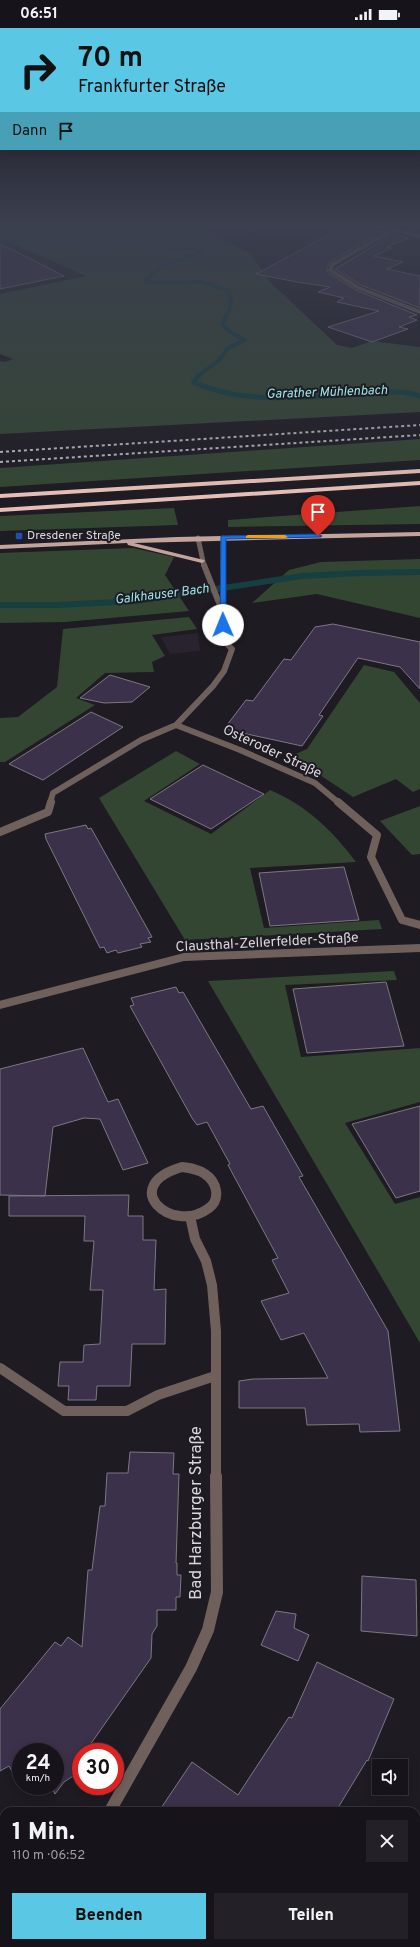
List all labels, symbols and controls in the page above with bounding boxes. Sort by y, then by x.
text: 06:51 [20,5,58,24]
text: 70 m [78,41,143,77]
icon: right [12,44,64,96]
text: Frankfurter Straße [78,76,226,99]
icon: arrive [55,120,77,142]
text: Dann [12,122,47,141]
water label: Garather Mühlenbach [266,383,388,403]
pin [301,495,335,536]
icon: arrive [307,501,329,523]
place label: Dresdener Straße [27,528,121,544]
marker: Dresdener Straße [14,531,24,541]
water label: Galkhauser Bach [114,581,210,609]
position arrow [202,604,244,646]
street label: Osteroder Straße [220,722,324,782]
street label: Clausthal-Zellerfelder-Straße [175,930,359,956]
street label: Bad Harzburger Straße [186,1426,208,1600]
speed limit sign: 30 [72,1743,124,1795]
text: 24 [25,1751,51,1777]
map controls [372,1759,408,1795]
button: sound [372,1759,408,1795]
text: km/h [26,1772,50,1785]
text: 1 Min. [12,1818,75,1848]
button: close [366,1820,408,1862]
text: 110 m · 06:52 [12,1848,85,1864]
button: Beenden [12,1893,206,1939]
button: Teilen [214,1893,408,1939]

